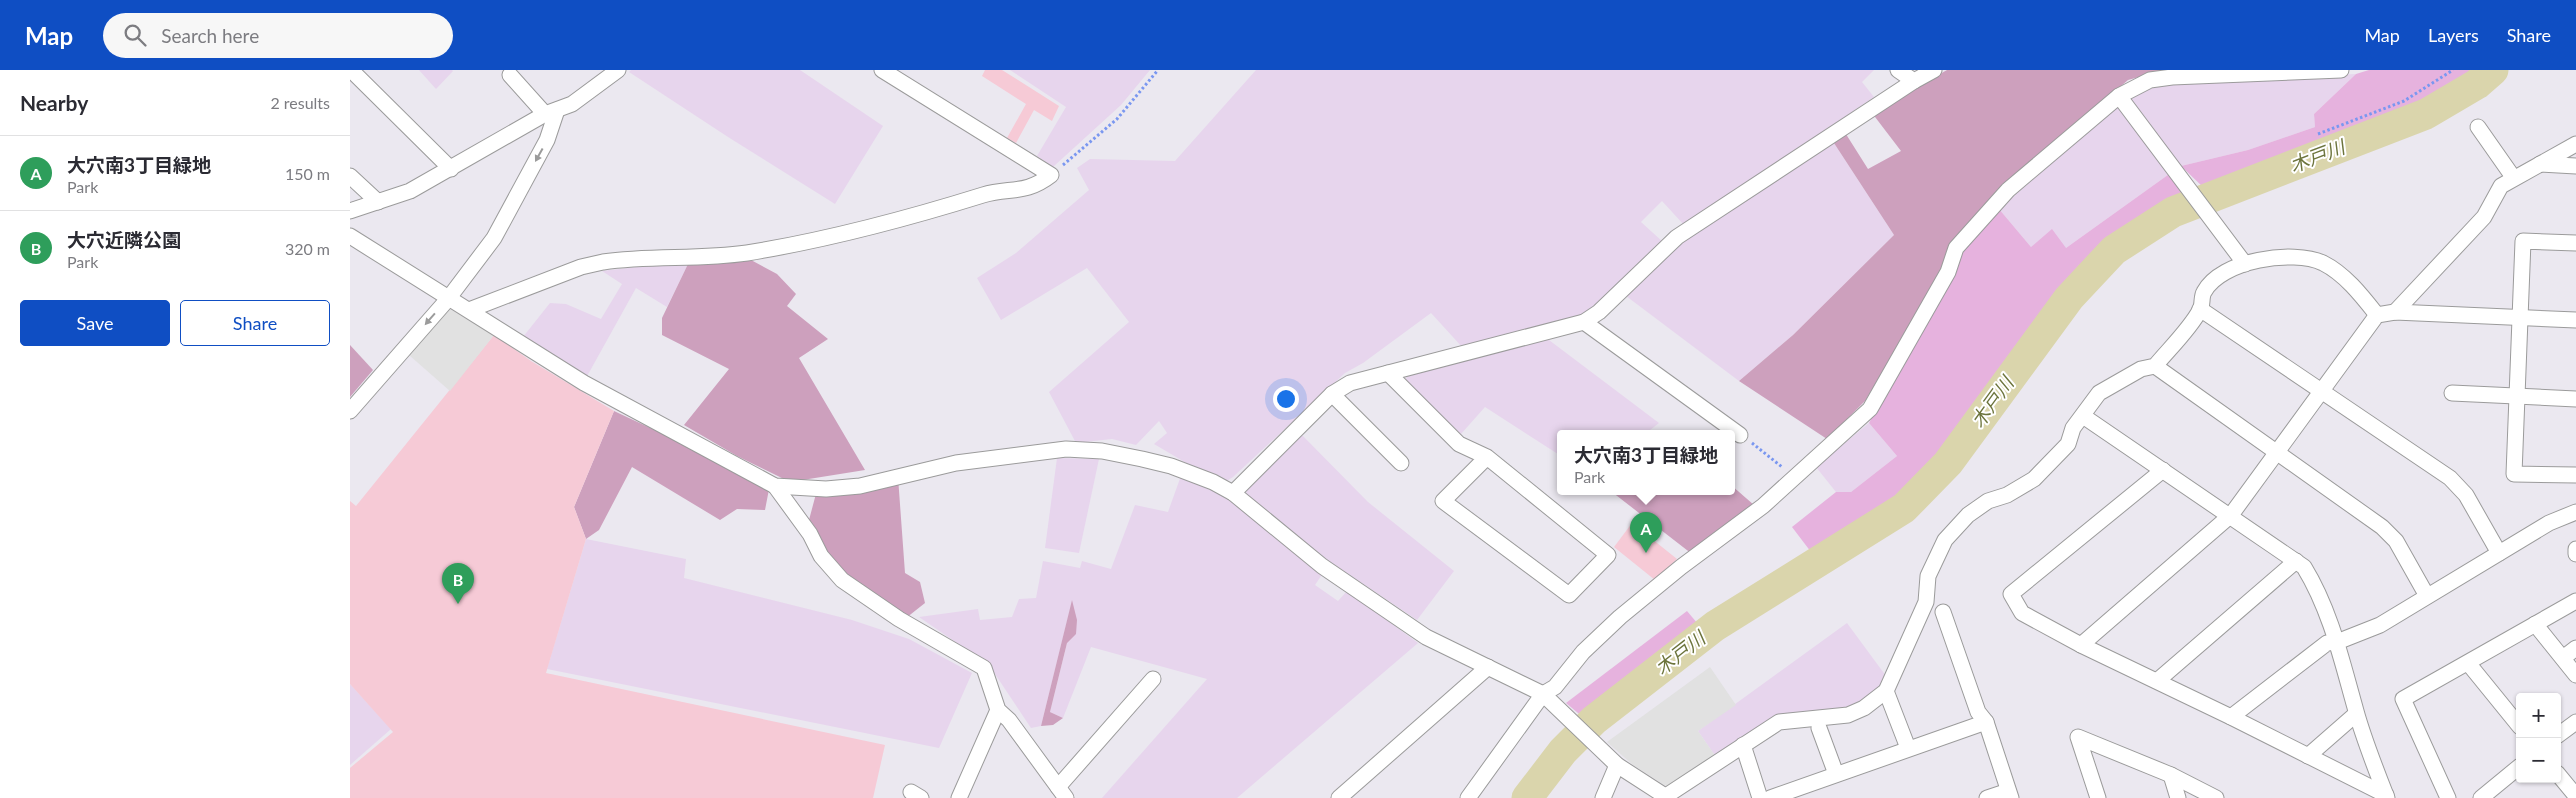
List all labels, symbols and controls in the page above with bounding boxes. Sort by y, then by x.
search box [103,13,453,58]
text: Map [25,21,73,50]
icon: search [121,21,149,49]
text: Search here [161,24,259,47]
text: Map [2364,24,2400,46]
text: Layers [2428,24,2479,46]
text: Share [2507,24,2551,46]
text: Nearby [20,90,88,115]
text: 2 results [270,93,330,112]
water label: 木戸川 [2286,134,2349,176]
one-way arrow [535,148,543,162]
text: 大穴南3丁目緑地 [67,153,211,176]
text: A [30,164,42,183]
text: 150 m [285,164,330,183]
text: Park [67,177,98,196]
text: 大穴近隣公園 [67,228,181,251]
text: B [31,239,41,258]
text: 320 m [285,239,330,258]
text: Park [67,252,98,271]
button: Save [20,300,170,346]
button: Share [180,300,330,346]
one-way arrow [425,313,436,326]
water label: 木戸川 [1966,370,2019,432]
your location [1273,386,1299,412]
popup [1557,430,1735,495]
text: 大穴南3丁目緑地 [1574,443,1718,466]
text: Park [1574,467,1605,486]
pin: A [1630,512,1662,553]
pin: B [442,563,474,604]
water label: 木戸川 [1650,625,1711,679]
map controls [2516,693,2561,783]
button: + [2516,693,2561,738]
button: − [2516,738,2561,783]

